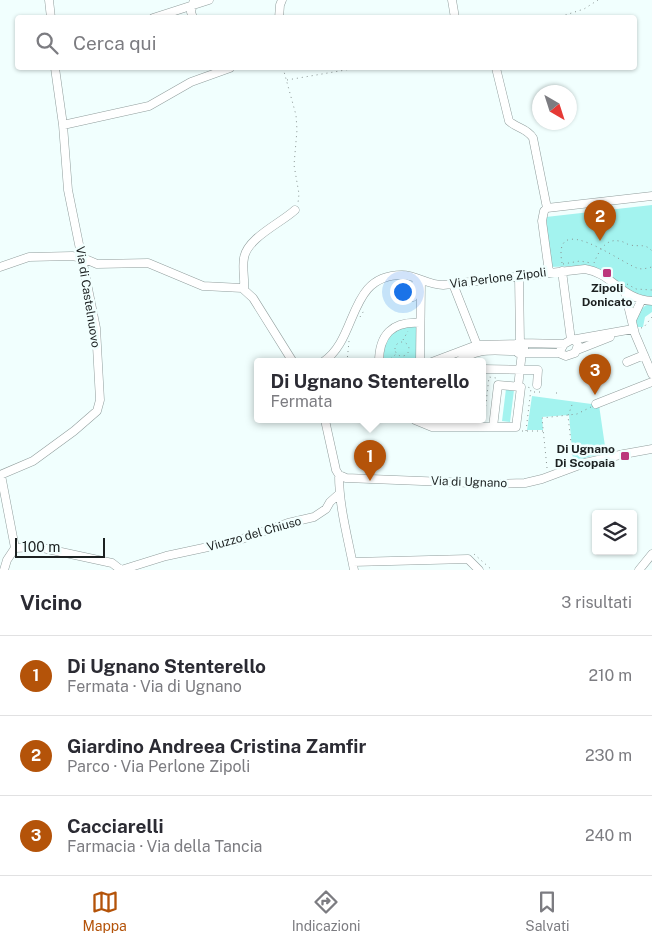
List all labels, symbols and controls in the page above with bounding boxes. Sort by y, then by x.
search box [15,15,637,70]
icon: search [33,29,61,57]
text: Cerca qui [73,32,156,54]
north arrow [532,85,577,130]
pin: 2 [584,200,616,241]
street label: Via di Castelnuovo [73,245,103,349]
street label: Via Perlone Zipoli [449,265,547,291]
marker: Zipoli Donicato [601,267,613,279]
your location [390,279,416,305]
place label: Zipoli Donicato [582,281,632,309]
pin: 3 [579,354,611,395]
popup [254,358,486,423]
text: Di Ugnano Stenterello [270,370,470,392]
text: Fermata [270,392,332,411]
pin: 1 [354,440,386,481]
place label: Di Ugnano Di Scopaia [555,442,615,470]
marker: Di Ugnano Di Scopaia [619,450,631,462]
street label: Via di Ugnano [431,474,508,490]
map controls [592,510,637,555]
button: layers [592,510,637,555]
street label: Viuzzo del Chiuso [205,514,303,554]
scale bar [15,535,105,558]
text: 100 m [22,539,60,555]
text: Vicino [20,590,82,615]
text: 3 risultati [561,593,632,612]
text: Di Ugnano Stenterello [67,655,266,677]
text: 1 [33,666,39,685]
text: 210 m [588,666,632,685]
text: Fermata · Via di Ugnano [67,677,242,696]
text: Giardino Andreea Cristina Zamfir [67,735,366,757]
text: 2 [31,746,41,765]
text: 230 m [585,746,632,765]
text: Parco · Via Perlone Zipoli [67,757,250,776]
text: Cacciarelli [67,815,164,837]
text: 3 [31,826,41,845]
text: 240 m [585,826,632,845]
text: Farmacia · Via della Tancia [67,837,262,856]
tab: Mappa [82,888,127,934]
tab: Indicazioni [292,888,360,934]
tab: Salvati [525,888,570,934]

